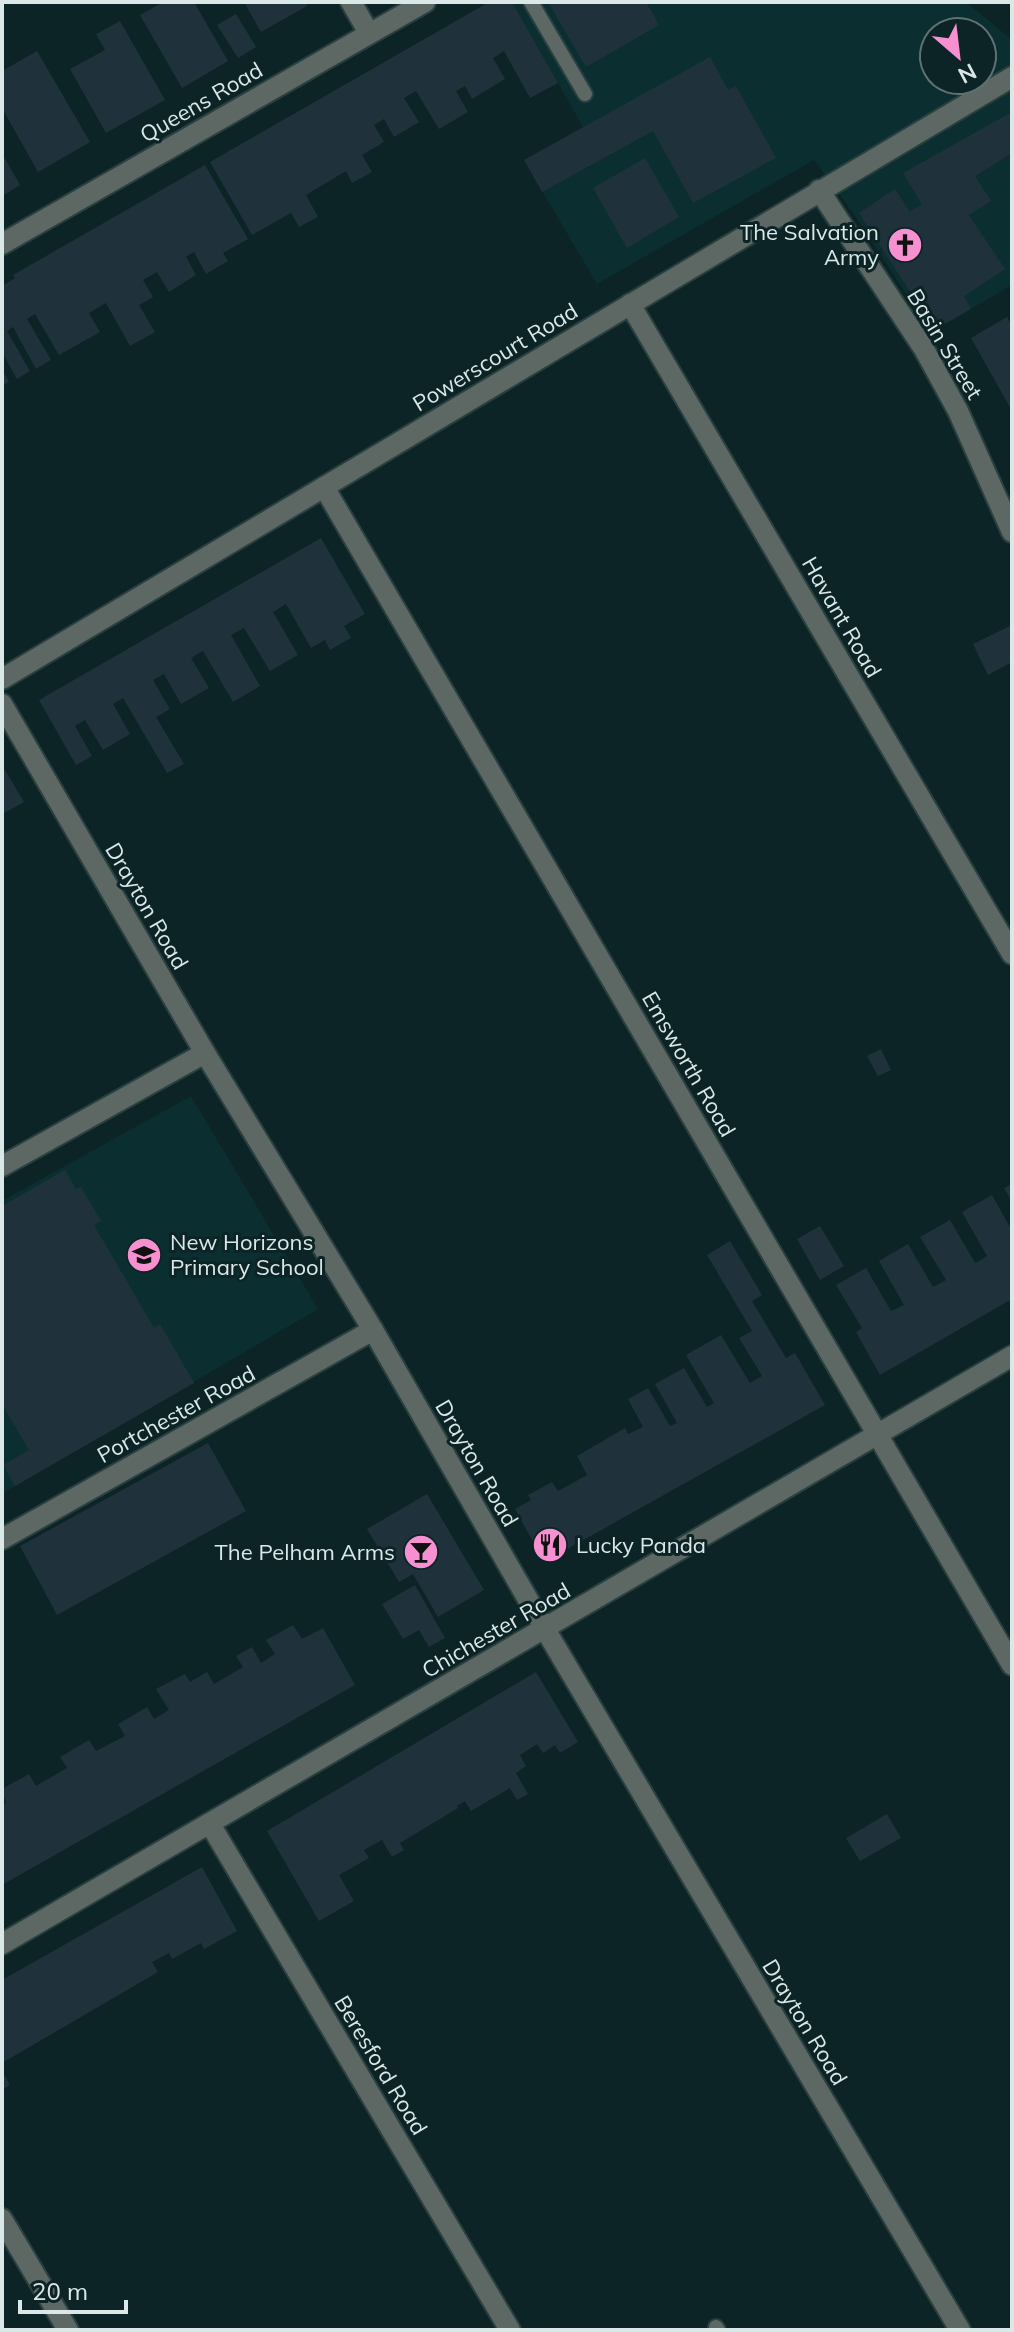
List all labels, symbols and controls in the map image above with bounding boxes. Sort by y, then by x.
north arrow [918,16,998,96]
street label: Queens Road [135,56,267,148]
text: N [953,57,981,90]
place label: The Salvation Army [740,218,879,271]
church icon: The Salvation Army [886,226,924,264]
street label: Basin Street [901,284,989,405]
street label: Powerscourt Road [407,297,583,417]
street label: Havant Road [796,552,888,682]
street label: Drayton Road [99,838,195,974]
street label: Emsworth Road [636,986,742,1142]
place label: New Horizons Primary School [170,1228,324,1281]
school or university icon: New Horizons Primary School [125,1236,163,1274]
street label: Portchester Road [92,1359,260,1469]
street label: Drayton Road [429,1395,525,1531]
restaurant icon: Lucky Panda [531,1526,569,1564]
place label: Lucky Panda [576,1531,706,1559]
bar icon: The Pelham Arms [402,1533,440,1571]
place label: The Pelham Arms [215,1538,395,1566]
street label: Chichester Road [417,1576,575,1684]
street label: Drayton Road [756,1954,854,2090]
street label: Beresford Road [328,1990,434,2140]
scale bar [20,2264,126,2314]
text: 20 m [32,2276,88,2306]

